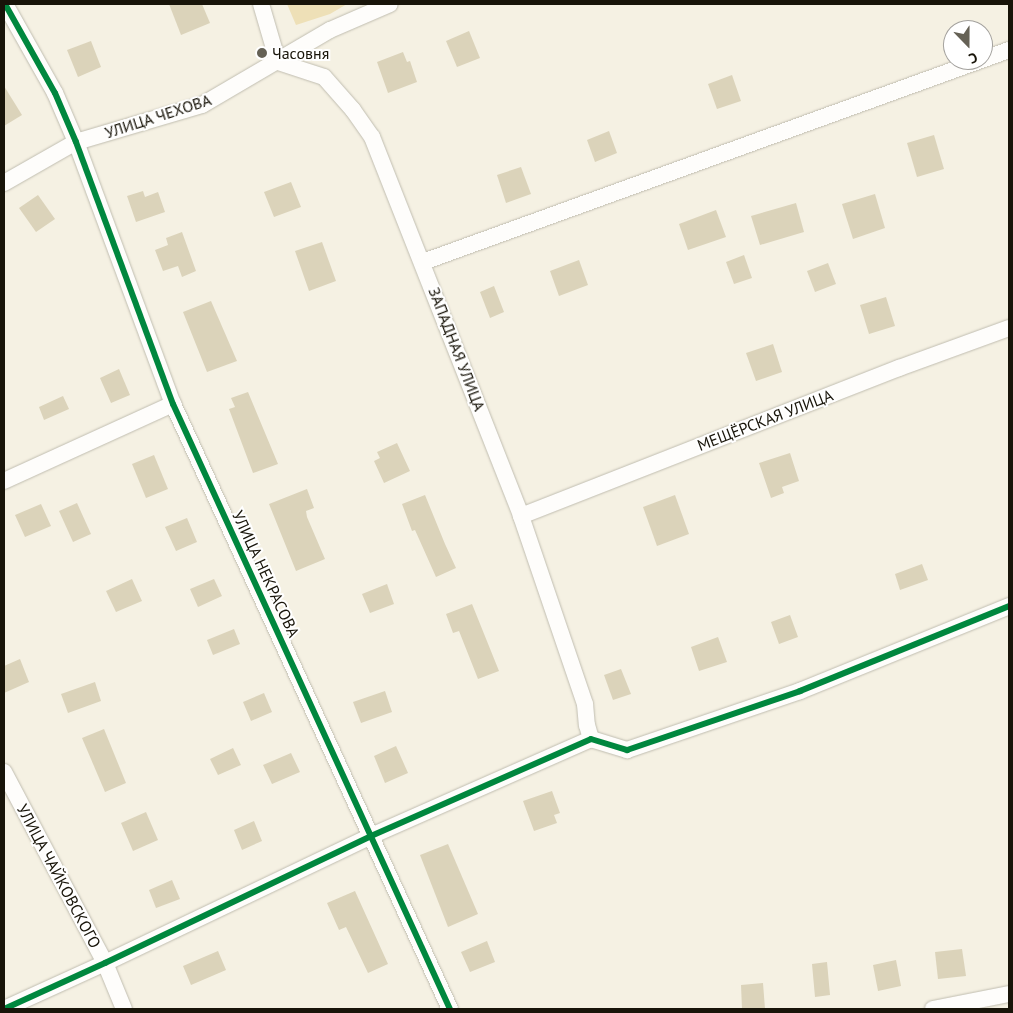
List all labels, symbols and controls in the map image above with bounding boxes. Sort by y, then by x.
north arrow [943,20,993,70]
place label: Часовня [272,43,329,63]
marker: Часовня [256,47,268,59]
text: С [966,48,980,68]
street label: УЛИЦА ЧЕХОВА [102,90,214,142]
street label: ЗАПАДНАЯ УЛИЦА [424,284,490,414]
street label: МЕЩЁРСКАЯ УЛИЦА [694,385,836,455]
street label: УЛИЦА НЕКРАСОВА [228,507,304,641]
street label: УЛИЦА ЧАЙКОВСКОГО [13,801,105,951]

